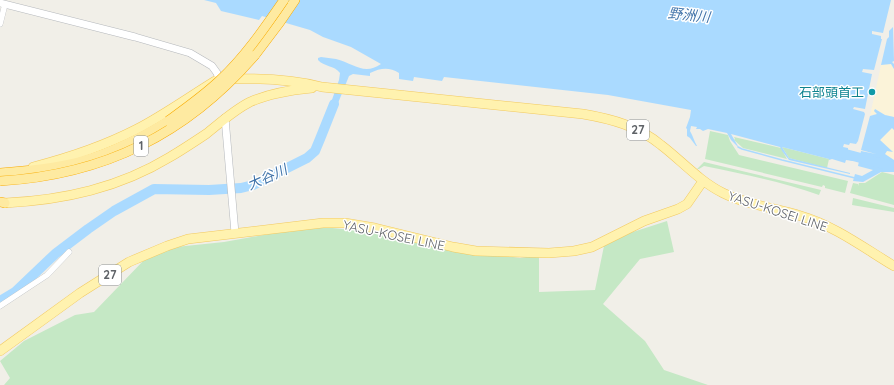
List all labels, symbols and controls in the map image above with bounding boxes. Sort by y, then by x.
water label: 野洲川 [667,4,713,26]
place label: 石部頭首工 [799,84,864,100]
marker: 石部頭首工 [867,87,877,97]
road number: 27 [627,120,649,140]
road number: 1 [134,136,148,156]
water label: 大谷川 [244,159,292,194]
street label: YASU-KOSEI LINE [726,187,830,235]
street label: YASU-KOSEI LINE [342,216,446,254]
road number: 27 [99,265,121,285]

